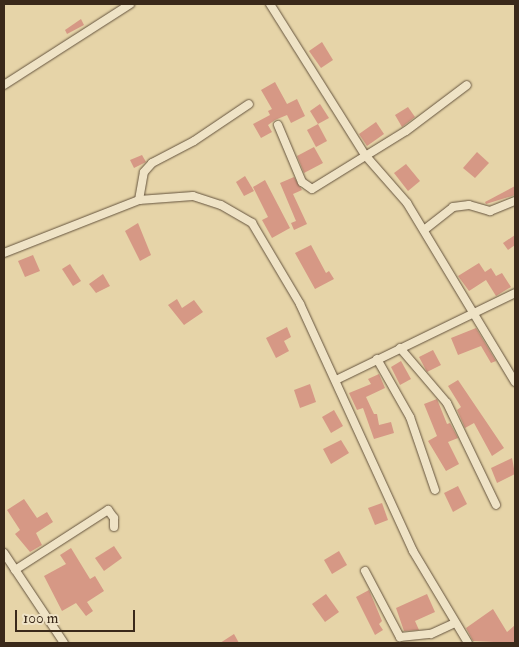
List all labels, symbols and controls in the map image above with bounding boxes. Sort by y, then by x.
scale bar [18,600,138,632]
text: 100 m [23,609,58,628]

